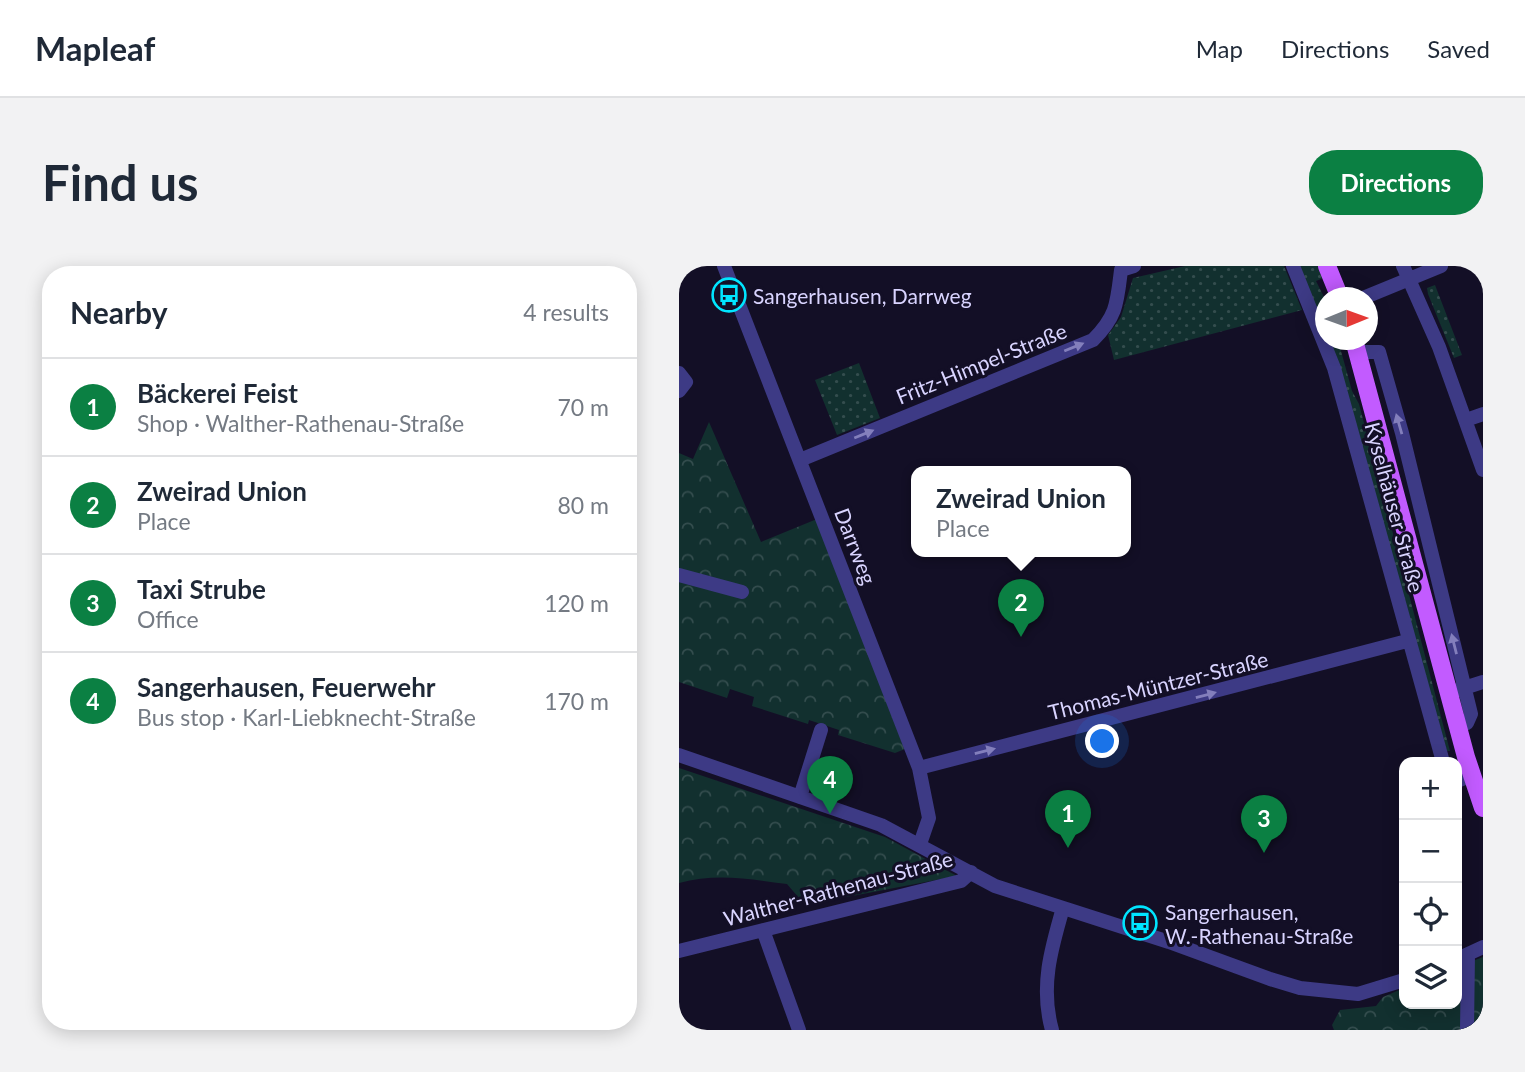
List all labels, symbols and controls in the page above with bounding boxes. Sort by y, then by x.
text: Mapleaf [35,28,155,68]
text: Map [1196,34,1243,63]
text: Directions [1281,34,1389,63]
text: Saved [1427,34,1490,63]
button: Directions [1309,150,1483,215]
text: Find us [42,153,199,211]
bus stop icon: Sangerhausen, Darrweg [710,276,748,314]
place label: Sangerhausen, Darrweg [753,283,972,308]
north arrow [1315,287,1378,350]
text: Nearby [70,294,168,330]
text: 4 results [523,298,609,326]
street label: Fritz-Himpel-Straße [892,317,1070,409]
one-way arrow [1064,342,1085,353]
text: Bäckerei Feist [137,377,298,409]
text: 1 [86,393,100,421]
text: 70 m [558,393,609,421]
text: Shop · Walther-Rathenau-Straße [137,409,464,437]
one-way arrow [1394,413,1404,434]
street label: Kyselhäuser Straße [1360,419,1430,595]
one-way arrow [853,428,874,439]
popup [911,466,1131,557]
text: Zweirad Union [137,475,307,507]
text: Zweirad Union [936,482,1106,514]
text: 2 [86,491,100,519]
text: 80 m [558,491,609,519]
street label: Darrweg [830,504,882,588]
text: Place [137,507,191,535]
text: Place [936,514,990,542]
text: Taxi Strube [137,573,266,605]
pin: 2 [998,579,1044,637]
text: 3 [86,589,100,617]
text: 120 m [544,589,609,617]
text: Office [137,605,199,633]
one-way arrow [1448,633,1459,655]
street label: Thomas-Müntzer-Straße [1046,646,1270,724]
text: Sangerhausen, Feuerwehr [137,671,436,703]
text: 4 [86,687,100,715]
text: 170 m [544,687,609,715]
one-way arrow [1195,689,1217,700]
text: Bus stop · Karl-Liebknecht-Straße [137,703,476,731]
your location [1085,724,1119,758]
one-way arrow [974,745,996,756]
pin: 4 [807,756,853,814]
map controls [1399,757,1462,1009]
button: + [1399,757,1462,820]
pin: 1 [1045,790,1091,848]
pin: 3 [1241,795,1287,853]
button: − [1399,820,1462,883]
street label: Walther-Rathenau-Straße [721,845,955,931]
button: locate [1399,883,1462,946]
place label: Sangerhausen, W.-Rathenau-Straße [1165,899,1353,948]
bus stop icon: Sangerhausen, W.-Rathenau-Straße [1121,904,1159,942]
button: layers [1399,946,1462,1009]

